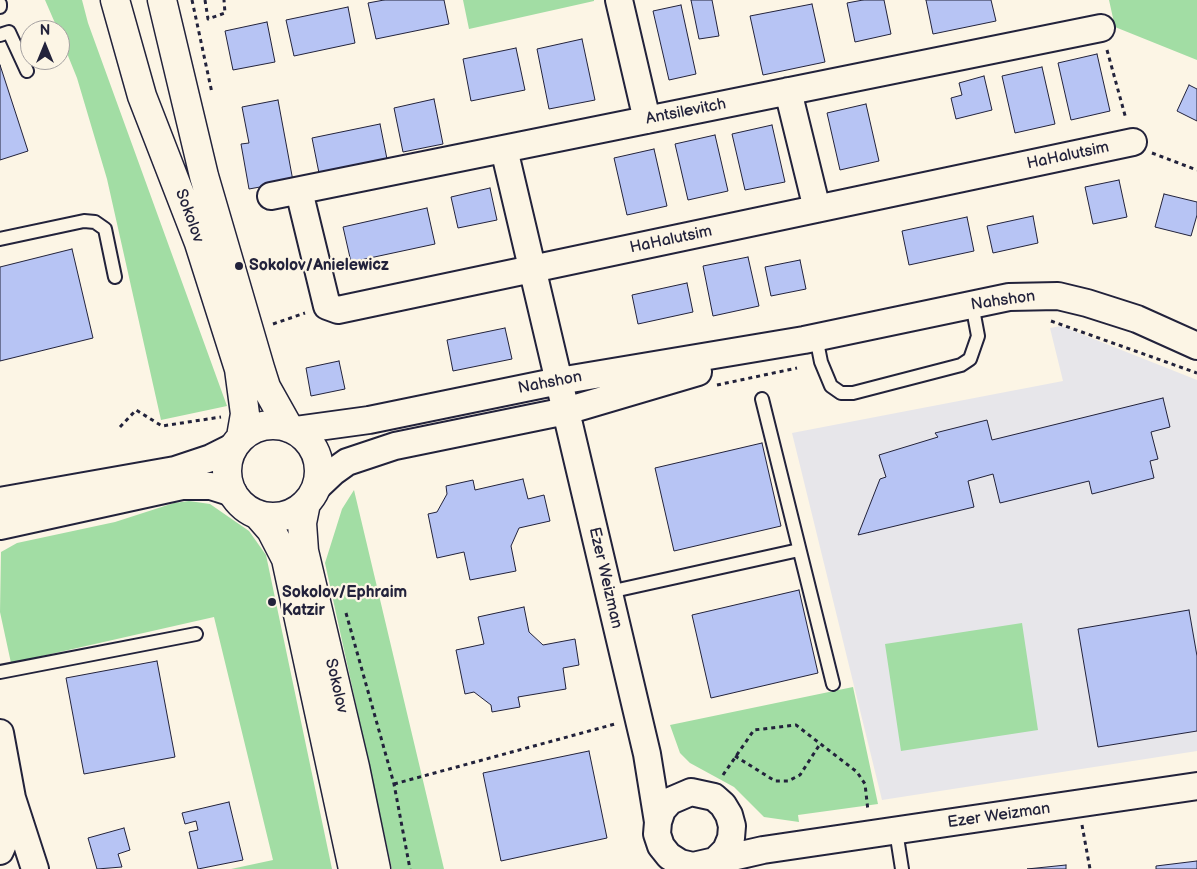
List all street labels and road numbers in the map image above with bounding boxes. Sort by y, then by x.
street label: Antsilevitch [644,95,728,129]
street label: HaHalutsim [1025,138,1111,174]
street label: Sokolov [170,187,208,245]
street label: HaHalutsim [628,222,714,258]
street label: Nahshon [970,287,1036,315]
street label: Nahshon [516,367,584,399]
street label: Ezer Weizman [584,525,626,631]
street label: Sokolov [320,657,352,715]
street label: Ezer Weizman [946,799,1052,833]

